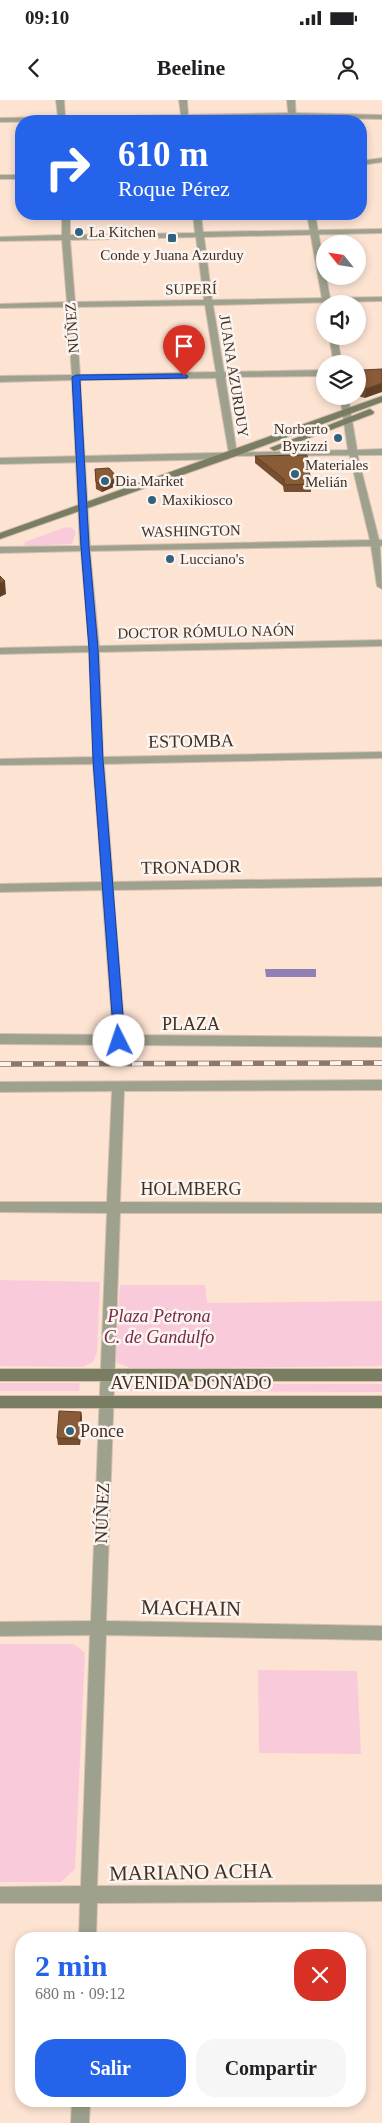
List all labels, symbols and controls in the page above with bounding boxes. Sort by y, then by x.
text: 09:10 [25,7,69,28]
icon: back [20,54,48,82]
icon: person [334,54,362,82]
text: Beeline [157,55,225,80]
icon: right [35,135,100,200]
text: 610 m [118,135,208,174]
text: Roque Pérez [118,176,230,201]
place label: La Kitchen [89,224,157,240]
marker: La Kitchen [73,226,85,238]
marker: Conde y Juana Azurduy [166,232,178,244]
north arrow [316,235,366,285]
map controls [316,235,366,405]
place label: Conde y Juana Azurduy [100,247,244,263]
street label: SUPERÍ [165,281,217,297]
button: sound [316,295,366,345]
street label: NÚÑEZ [62,302,82,354]
street label: JUANA AZURDUY [216,313,252,439]
pin [163,325,205,376]
icon: arrive [170,332,198,360]
button: layers [316,355,366,405]
place label: Norberto Byzizzi [274,421,328,454]
marker: Norberto Byzizzi [332,432,344,444]
place label: Materiales Melián [305,457,368,490]
marker: Materiales Melián [289,468,301,480]
place label: Dia Market [115,473,185,489]
marker: Dia Market [99,475,111,487]
place label: Maxikiosco [162,492,233,508]
marker: Maxikiosco [146,494,158,506]
street label: WASHINGTON [141,522,241,540]
place label: Lucciano's [180,551,245,567]
marker: Lucciano's [164,553,176,565]
street label: DOCTOR RÓMULO NAÓN [117,622,295,642]
street label: ESTOMBA [148,730,234,752]
street label: TRONADOR [141,856,241,878]
position arrow [92,1014,144,1066]
street label: PLAZA [162,1014,220,1034]
street label: HOLMBERG [140,1179,242,1199]
park label: Plaza Petrona C. de Gandulfo [104,1306,214,1347]
street label: AVENIDA DONADO [110,1373,272,1393]
place label: Ponce [80,1421,124,1441]
marker: Ponce [64,1425,76,1437]
street label: NÚÑEZ [90,1482,113,1544]
street label: MACHAIN [141,1595,241,1621]
street label: MARIANO ACHA [109,1859,274,1885]
text: 2 min [35,1949,108,1982]
button: close [294,1949,346,2001]
text: 680 m · 09:12 [35,1985,125,2002]
button: Salir [35,2039,186,2097]
button: Compartir [196,2039,346,2097]

